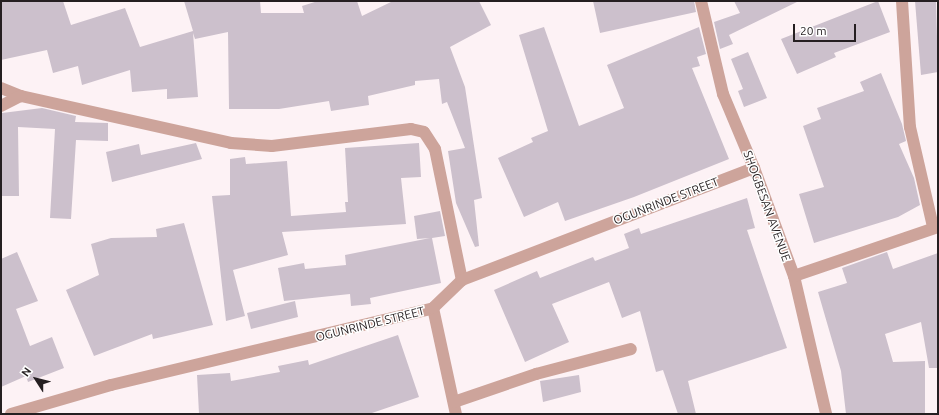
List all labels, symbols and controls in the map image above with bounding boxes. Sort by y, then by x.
scale bar [795,16,858,42]
text: 20 m [800,24,827,37]
street label: SHOGBESAN AVENUE [740,149,794,263]
street label: OGUNRINDE STREET [611,174,721,228]
street label: OGUNRINDE STREET [314,304,426,344]
north arrow [16,359,56,399]
text: N [19,365,34,379]

